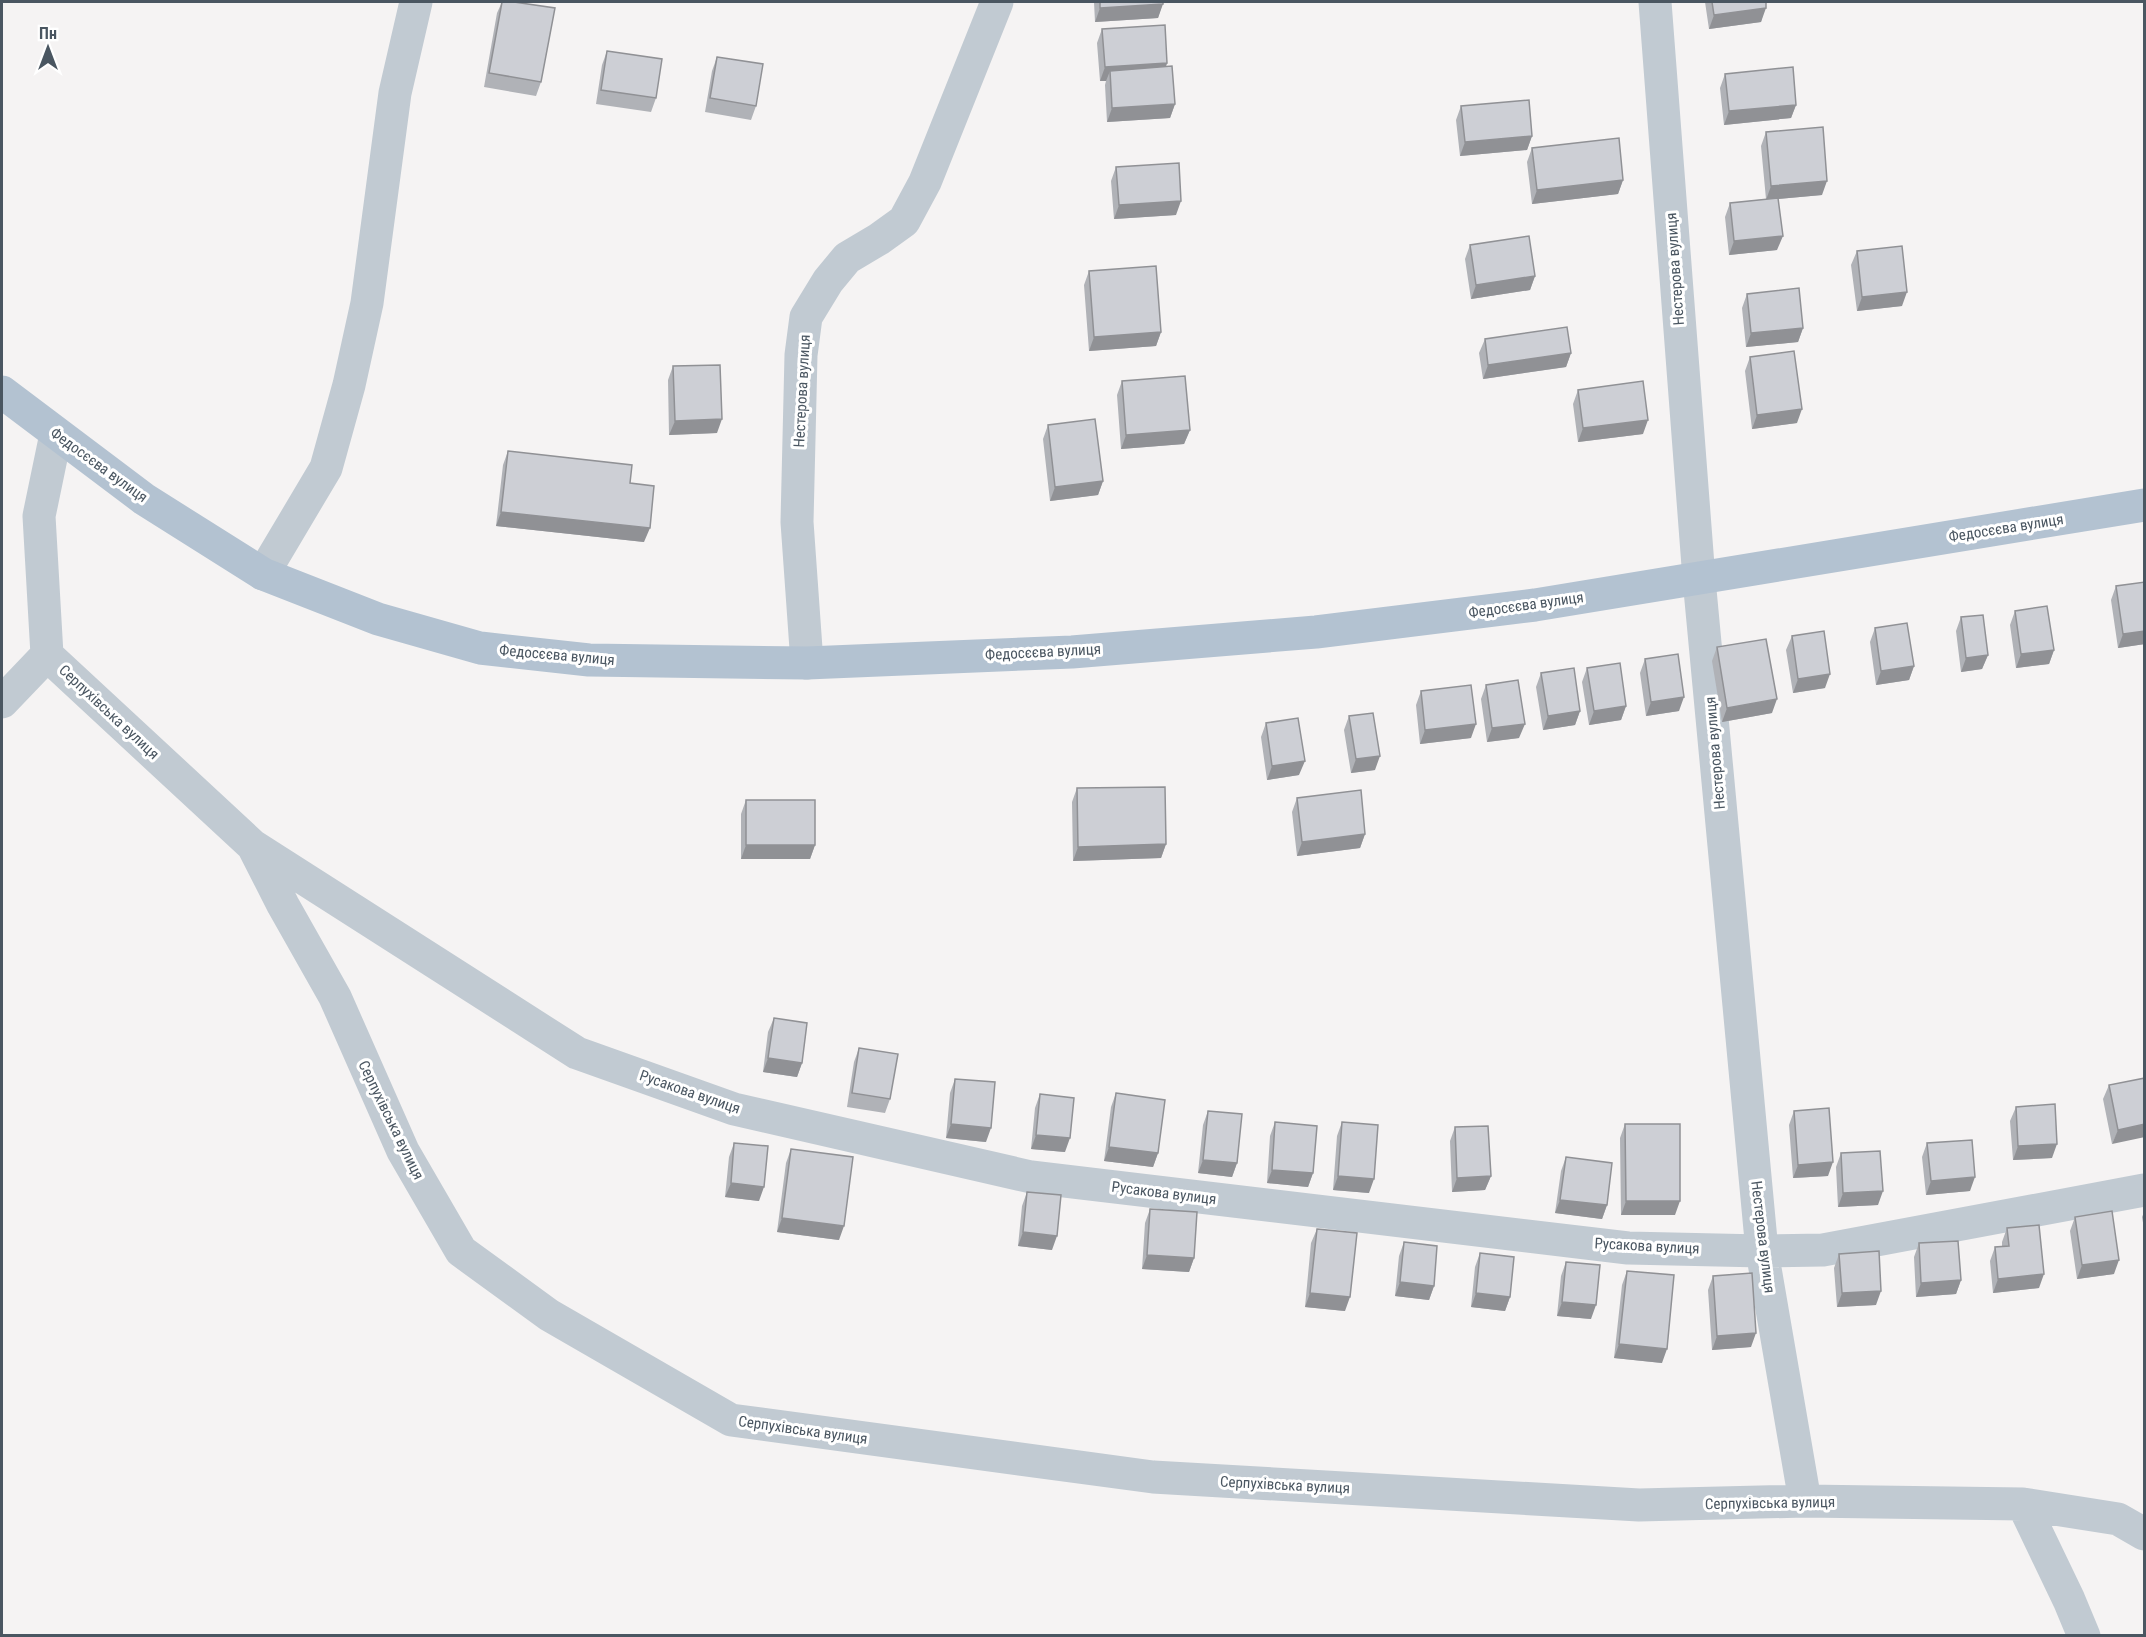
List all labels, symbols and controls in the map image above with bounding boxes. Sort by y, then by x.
north arrow [18,18,78,78]
text: Пн [39,24,57,43]
street label: Нестерова вулиця [1662,212,1688,326]
street label: Нестерова вулиця [790,334,814,448]
street label: Федосєєва вулиця [47,424,151,506]
street label: Федосєєва вулиця [1947,510,2065,546]
street label: Федосєєва вулиця [1467,588,1585,622]
street label: Федосєєва вулиця [985,640,1101,664]
street label: Федосєєва вулиця [498,641,616,669]
street label: Серпухівська вулиця [55,661,163,763]
street label: Нестерова вулиця [1701,696,1729,810]
street label: Серпухівська вулиця [354,1058,428,1182]
street label: Русакова вулиця [637,1066,743,1118]
street label: Русакова вулиця [1111,1178,1217,1208]
street label: Нестерова вулиця [1747,1180,1779,1294]
street label: Русакова вулиця [1594,1234,1700,1258]
street label: Серпухівська вулиця [737,1412,869,1448]
street label: Серпухівська вулиця [1219,1473,1351,1497]
street label: Серпухівська вулиця [1705,1493,1835,1513]

